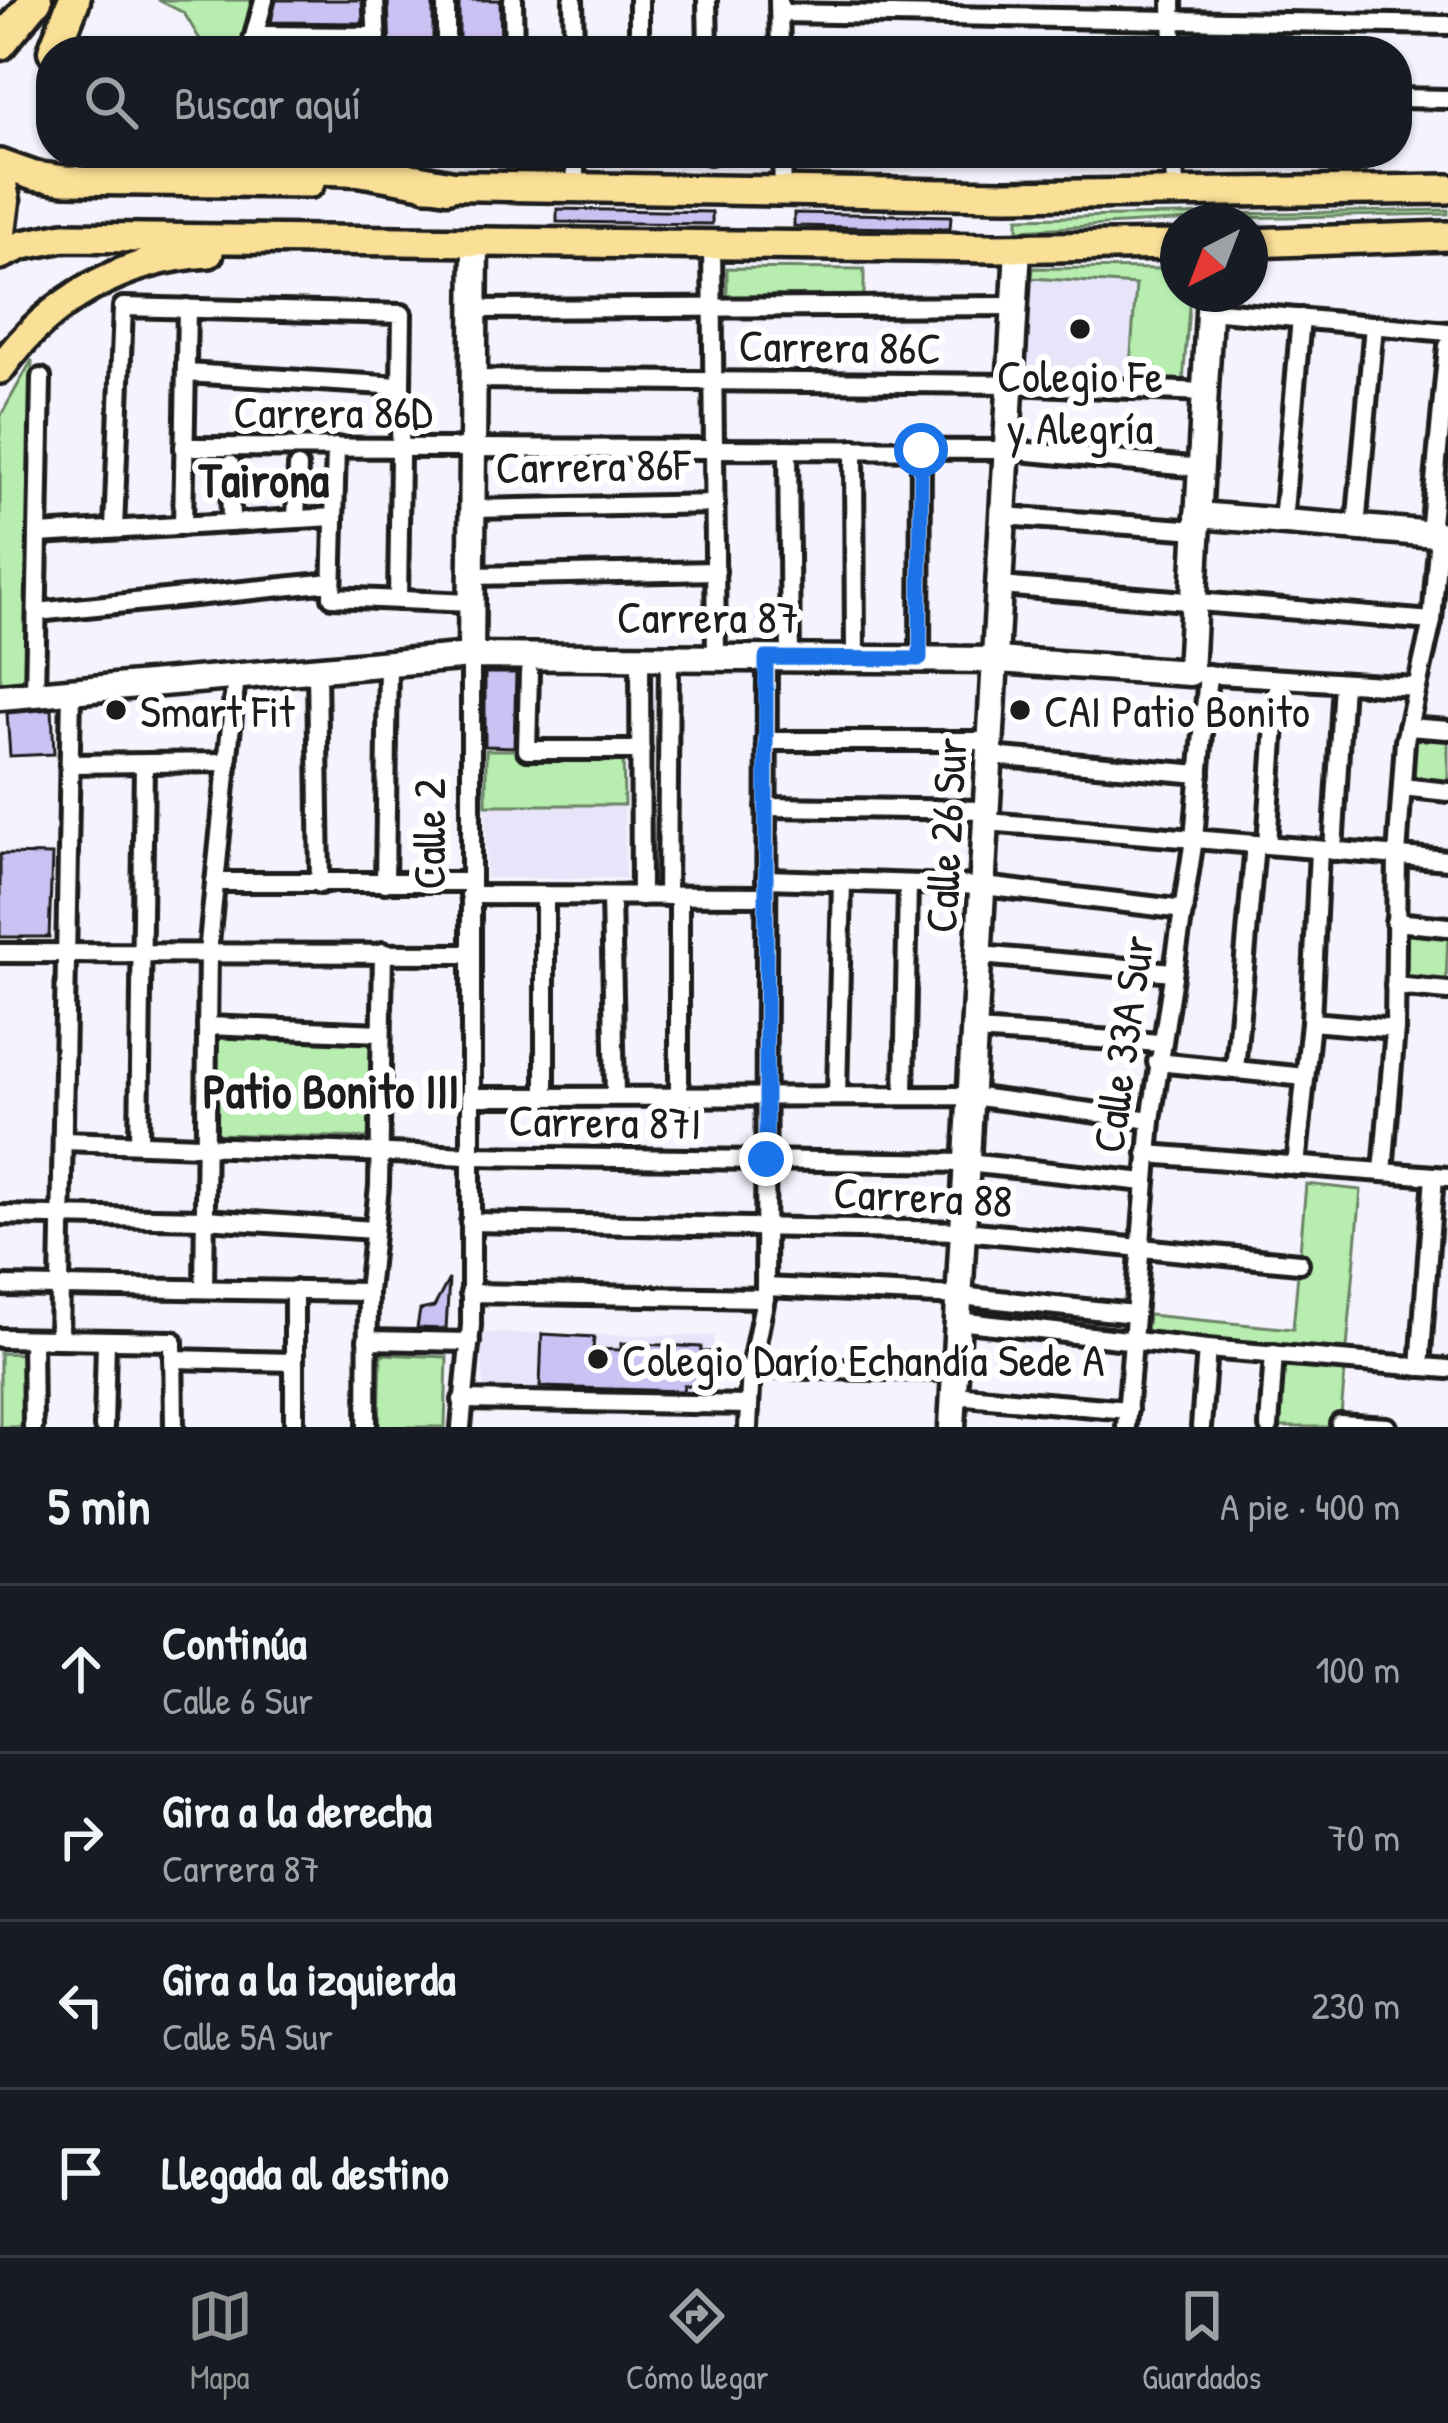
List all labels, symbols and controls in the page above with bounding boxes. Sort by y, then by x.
search box [36,36,1412,168]
icon: search [78,69,144,135]
text: Buscar aquí [174,72,361,133]
north arrow [1160,204,1268,312]
street label: Carrera 86C [738,314,942,378]
marker: Colegio Fe y Alegría [1067,316,1093,342]
place label: Colegio Fe y Alegría [997,345,1163,458]
street label: Carrera 86D [234,381,433,442]
route start [894,423,948,477]
street label: Carrera 86F [495,433,692,497]
district label: Tairona [198,447,329,512]
street label: Carrera 87 [617,586,799,647]
place label: Smart Fit [140,680,295,741]
place label: CAI Patio Bonito [1044,680,1310,741]
marker: Smart Fit [103,697,129,723]
marker: CAI Patio Bonito [1007,697,1033,723]
street label: Calle 26 Sur [909,736,981,934]
street label: Calle 2 [398,778,459,890]
street label: Calle 33A Sur [1077,932,1167,1156]
district label: Patio Bonito III [203,1058,459,1123]
street label: Carrera 87I [508,1089,702,1153]
route end [739,1132,793,1186]
street label: Carrera 88 [832,1161,1014,1231]
place label: Colegio Darío Echandía Sede A [622,1329,1104,1390]
marker: Colegio Darío Echandía Sede A [585,1346,611,1372]
text: 5 min [48,1471,150,1540]
text: A pie · 400 m [1220,1479,1400,1532]
text: Continúa [162,1612,307,1673]
icon: ahead [48,1636,114,1702]
text: 100 m [1315,1642,1400,1695]
text: Calle 6 Sur [162,1673,313,1726]
text: Gira a la derecha [162,1780,432,1841]
icon: right [48,1804,114,1870]
text: 70 m [1328,1810,1400,1863]
text: Carrera 87 [162,1841,320,1894]
text: Gira a la izquierda [162,1948,456,2009]
icon: left [48,1972,114,2038]
text: 230 m [1311,1978,1400,2031]
text: Calle 5A Sur [162,2009,333,2062]
icon: arrive [48,2140,114,2206]
text: Llegada al destino [162,2142,449,2203]
tab: Mapa [187,2283,253,2399]
tab: Cómo llegar [626,2283,769,2399]
tab: Guardados [1142,2283,1261,2399]

